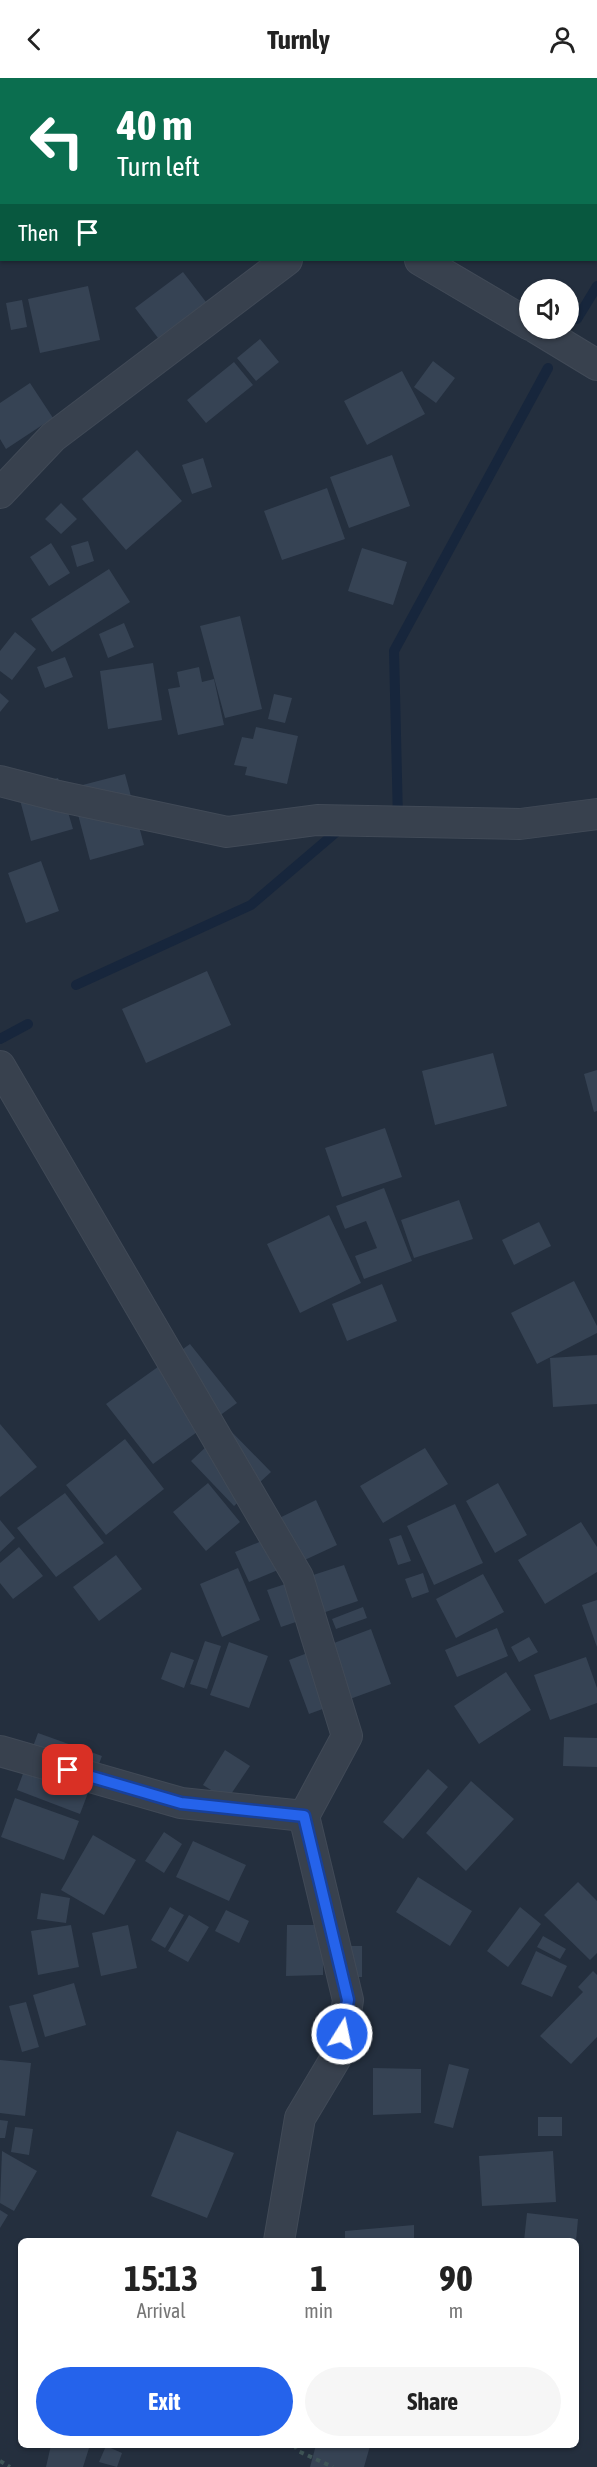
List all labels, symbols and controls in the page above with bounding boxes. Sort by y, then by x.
icon: back [18,23,51,56]
icon: person [546,23,579,56]
text: Turnly [267,24,330,55]
text: 40 m [117,101,192,149]
icon: left [18,102,96,180]
text: Turn left [117,151,200,182]
icon: arrive [71,216,104,249]
text: Then [18,220,59,246]
map controls [519,279,579,339]
button: sound [519,279,579,339]
pin [42,1744,93,1795]
icon: arrive [51,1753,84,1786]
position arrow [310,2002,374,2066]
text: 15:13 [124,2257,198,2299]
text: 1 [310,2257,327,2299]
text: 90 [439,2257,473,2299]
text: Arrival [137,2299,186,2322]
text: min [304,2299,333,2322]
text: m [449,2299,463,2322]
button: Exit [36,2367,293,2436]
button: Share [305,2367,561,2436]

